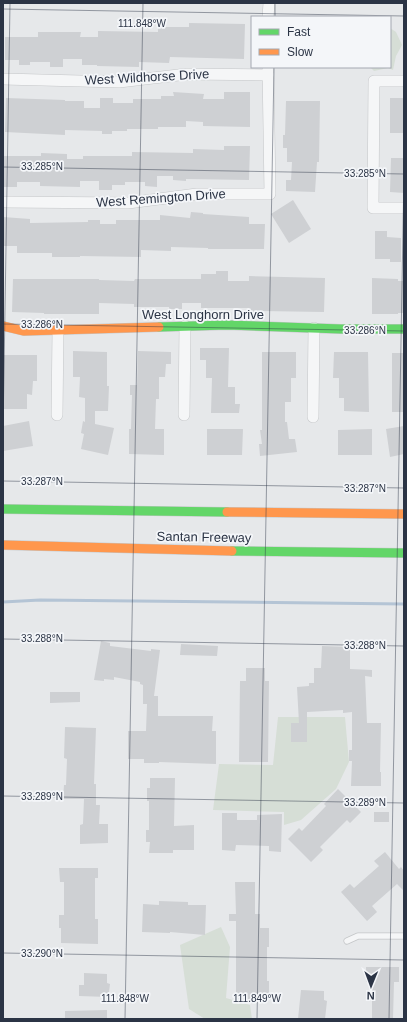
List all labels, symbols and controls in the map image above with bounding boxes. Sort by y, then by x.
legend [251,16,391,68]
text: 111.848°W [118,18,167,29]
text: Fast [287,25,311,39]
text: Slow [287,45,313,59]
street label: West Wildhorse Drive [84,66,210,88]
text: 33.285°N [21,161,63,172]
text: 33.285°N [344,168,386,179]
street label: West Remington Drive [96,186,226,210]
street label: West Longhorn Drive [142,307,264,322]
text: 33.286°N [21,319,63,330]
text: 33.286°N [344,325,386,336]
text: 33.287°N [21,476,63,487]
text: 33.287°N [344,483,386,494]
street label: Santan Freeway [157,529,252,545]
text: 33.288°N [21,633,63,644]
text: 33.288°N [344,640,386,651]
text: 33.289°N [21,791,63,802]
text: 33.289°N [344,797,386,808]
text: 33.290°N [21,948,63,959]
north arrow [351,966,391,1006]
text: N [367,990,375,1002]
text: 111.848°W [101,993,150,1004]
text: 111.849°W [233,993,282,1004]

